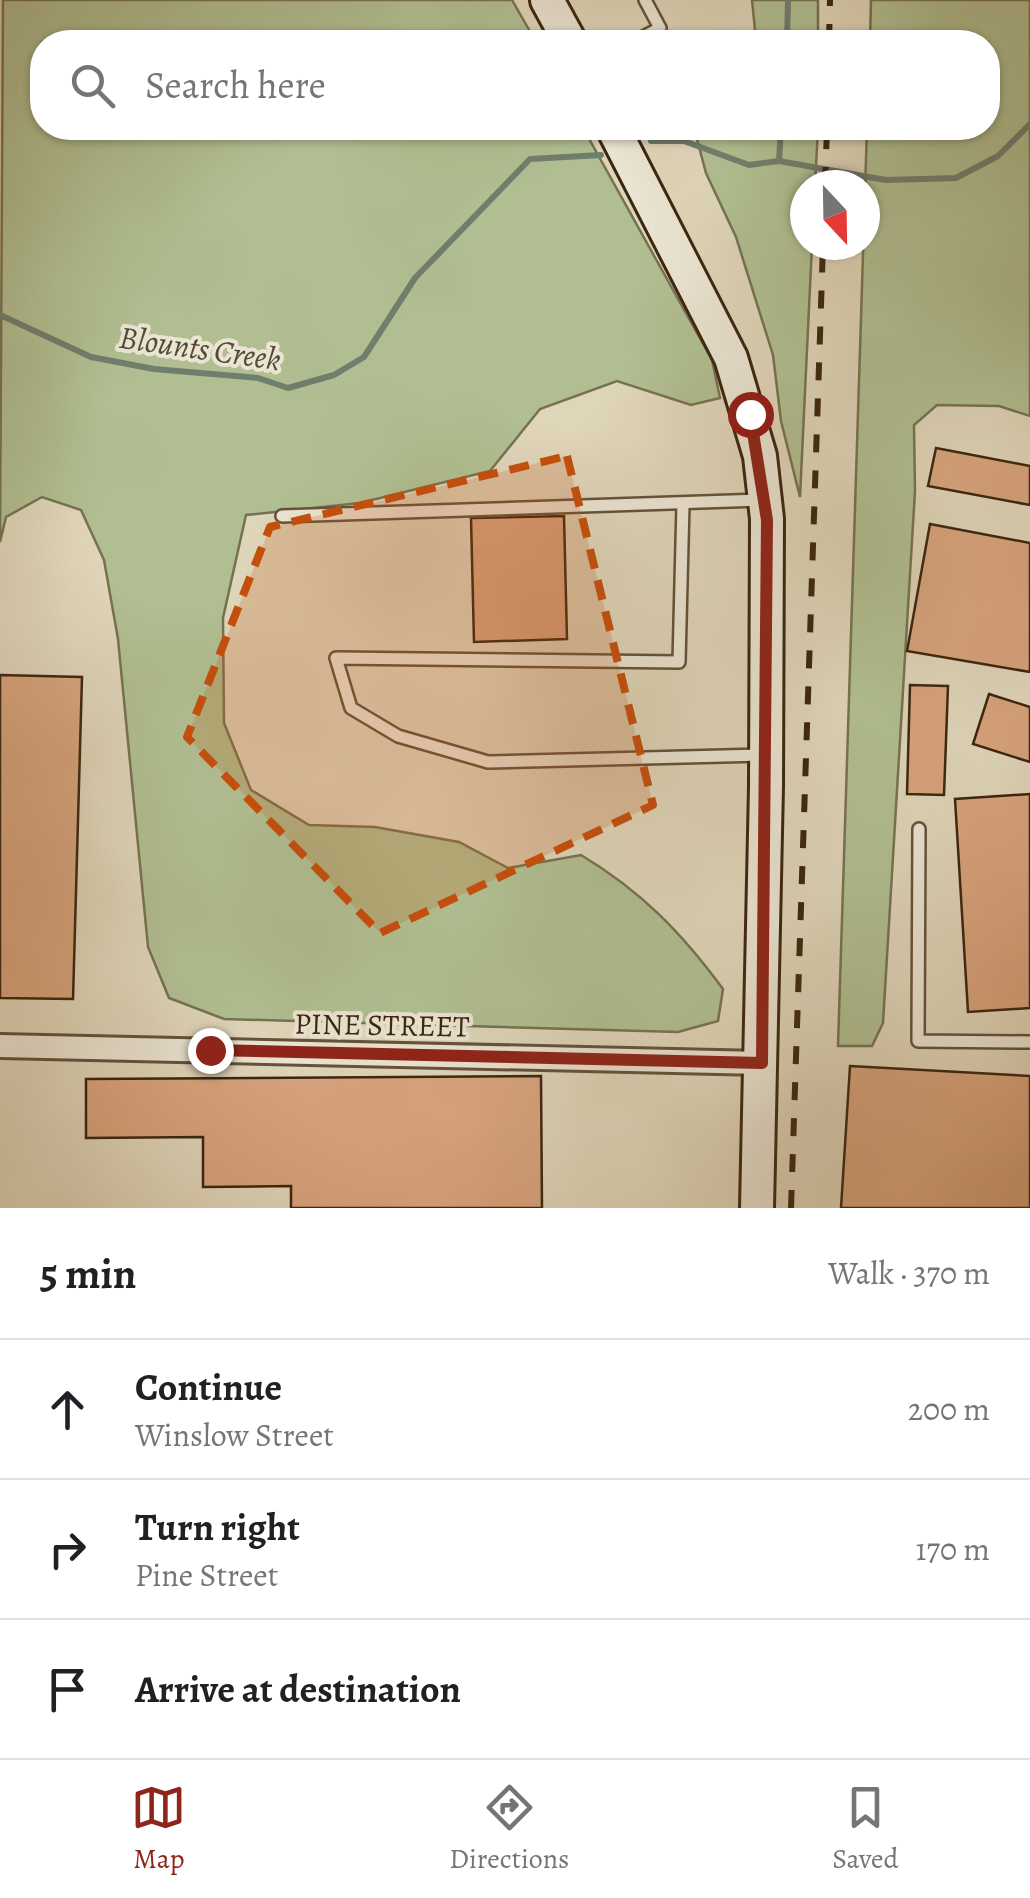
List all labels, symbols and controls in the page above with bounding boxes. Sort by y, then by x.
search box [30,30,1000,140]
icon: search [65,58,120,113]
text: Search here [145,59,326,111]
north arrow [790,170,880,260]
water label: Blounts Creek [116,315,284,381]
route start [728,392,774,438]
street label: PINE STREET [294,1003,470,1047]
route end [188,1028,234,1074]
text: 5 min [40,1245,136,1302]
text: Walk · 370 m [828,1251,990,1295]
text: Continue [135,1361,282,1413]
icon: ahead [40,1382,95,1437]
text: 200 m [908,1387,990,1431]
text: Winslow Street [135,1413,334,1457]
text: Turn right [135,1501,300,1553]
icon: right [40,1522,95,1577]
text: 170 m [916,1527,990,1571]
text: Pine Street [135,1553,278,1597]
icon: arrive [40,1662,95,1717]
text: Arrive at destination [135,1663,461,1715]
tab: Map [131,1780,186,1878]
tab: Directions [449,1780,569,1878]
tab: Saved [832,1780,899,1878]

